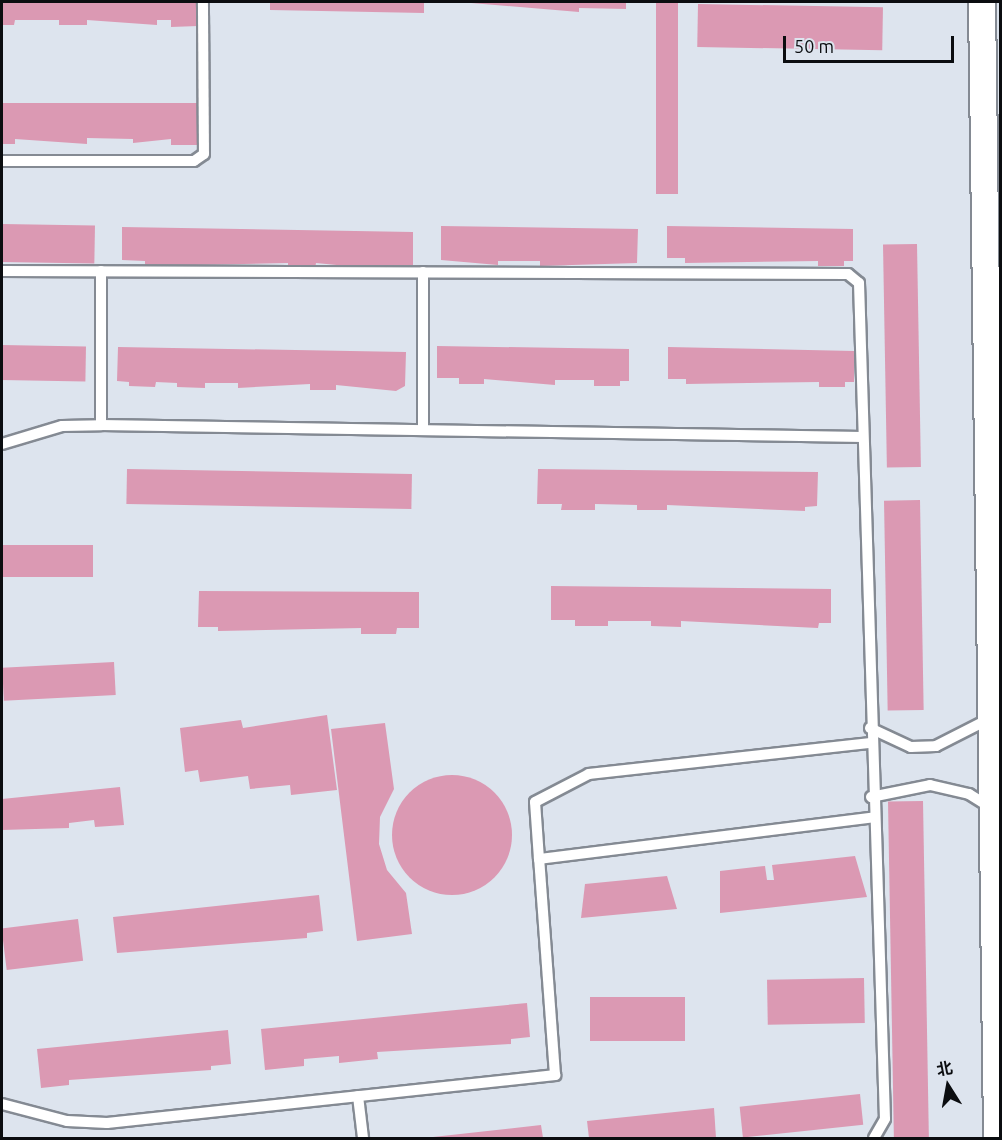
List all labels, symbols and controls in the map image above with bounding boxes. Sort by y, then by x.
scale bar [786,24,957,62]
text: 50 m [794,36,834,56]
north arrow [918,1056,978,1116]
text: 北 [935,1058,954,1079]

